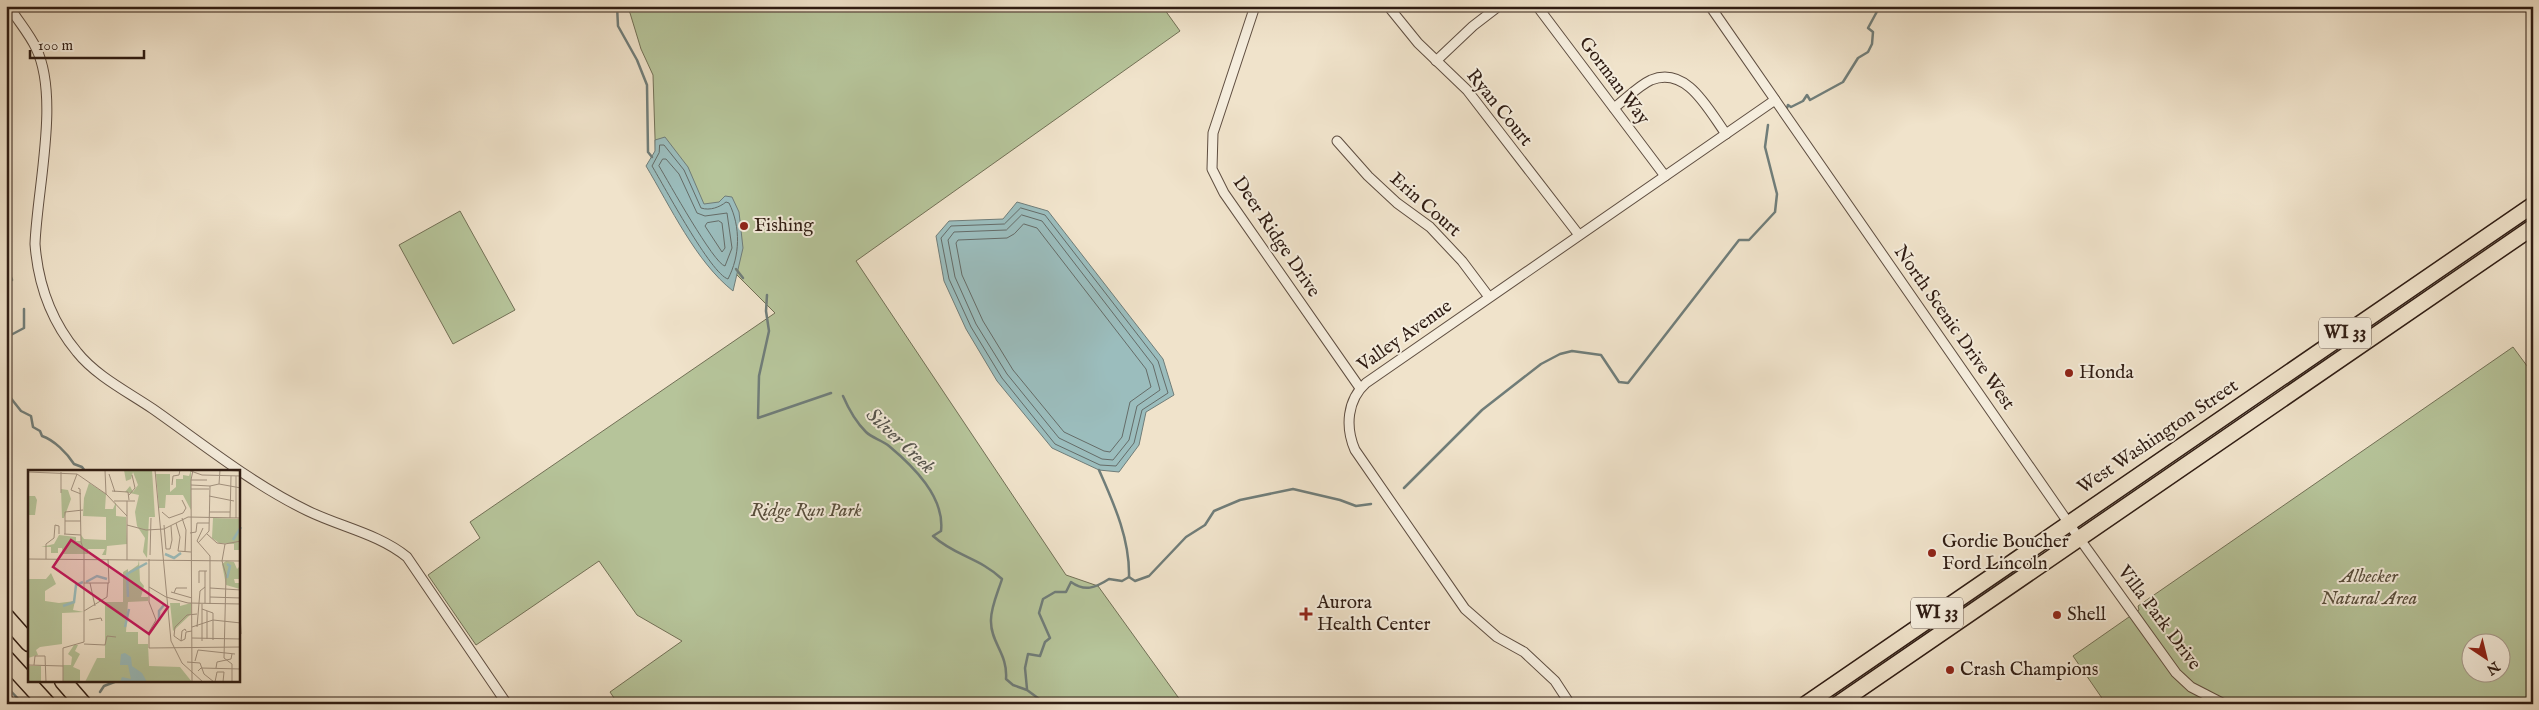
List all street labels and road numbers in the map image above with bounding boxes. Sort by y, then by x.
street label: Gorman Way [1573,32,1655,130]
street label: Ryan Court [1461,64,1538,152]
street label: Erin Court [1384,168,1466,243]
street label: Deer Ridge Drive [1227,172,1325,302]
street label: North Scenic Drive West [1888,241,2020,415]
street label: Valley Avenue [1352,294,1457,378]
road number: WI 33 [2319,317,2371,348]
street label: West Washington Street [2073,374,2243,500]
street label: Villa Park Drive [2111,560,2206,675]
road number: WI 33 [1911,598,1963,628]

